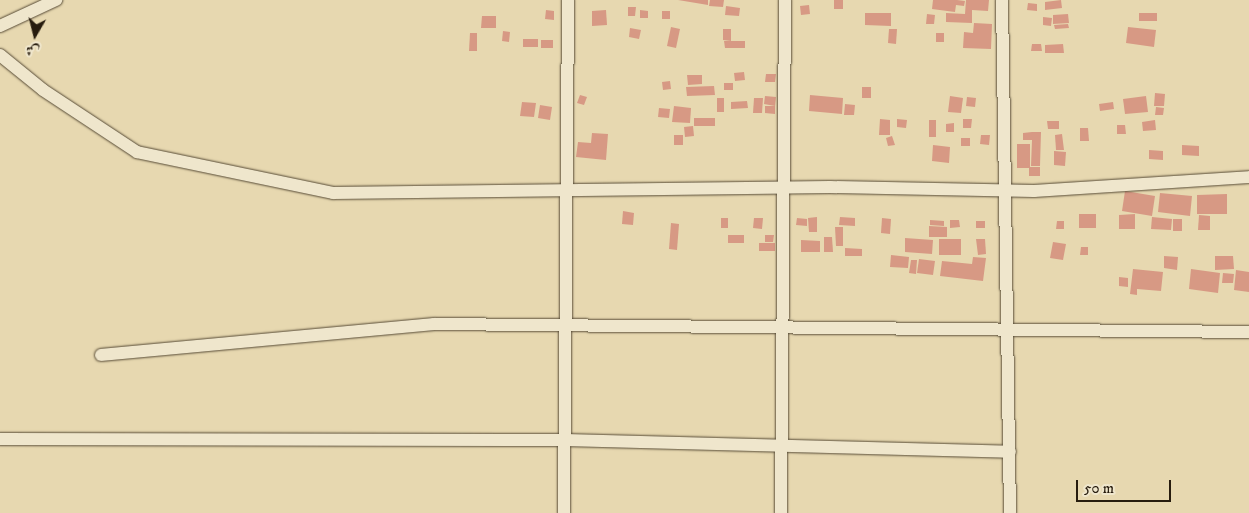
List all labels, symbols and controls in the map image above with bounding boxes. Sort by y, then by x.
north arrow [10,10,60,60]
text: ش [25,40,41,60]
scale bar [1079,470,1174,502]
text: 50 m [1084,479,1114,498]

